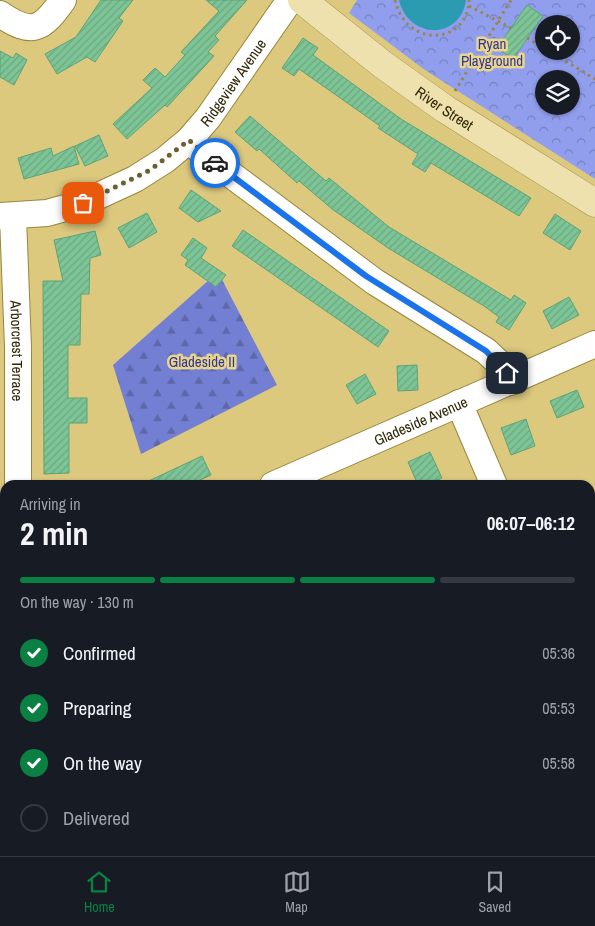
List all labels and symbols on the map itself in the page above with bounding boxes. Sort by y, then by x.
park label: Ryan Playground [461,33,523,71]
street label: Ridgeview Avenue [195,34,271,131]
street label: River Street [411,81,478,135]
courier [190,138,240,188]
pin [62,182,104,224]
street label: Arborcrest Terrace [6,299,29,402]
park label: Gladeside II [169,351,235,372]
pin [486,352,528,394]
street label: Gladeside Avenue [370,391,471,450]

